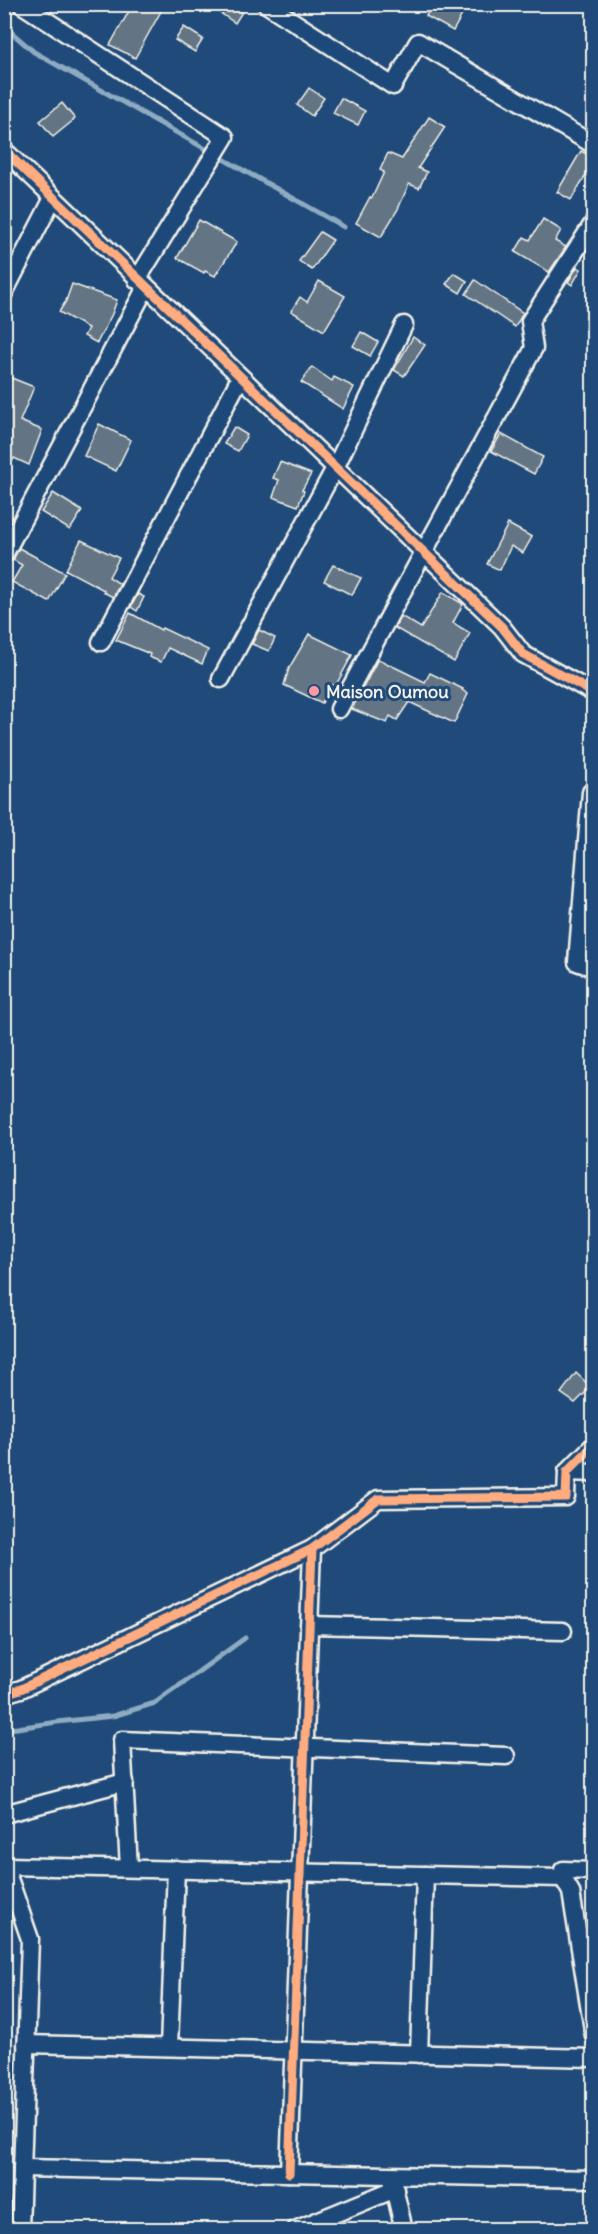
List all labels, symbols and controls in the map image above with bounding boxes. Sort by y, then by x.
place label: Maison Oumou [326,680,449,703]
marker: Maison Oumou [307,684,321,698]

